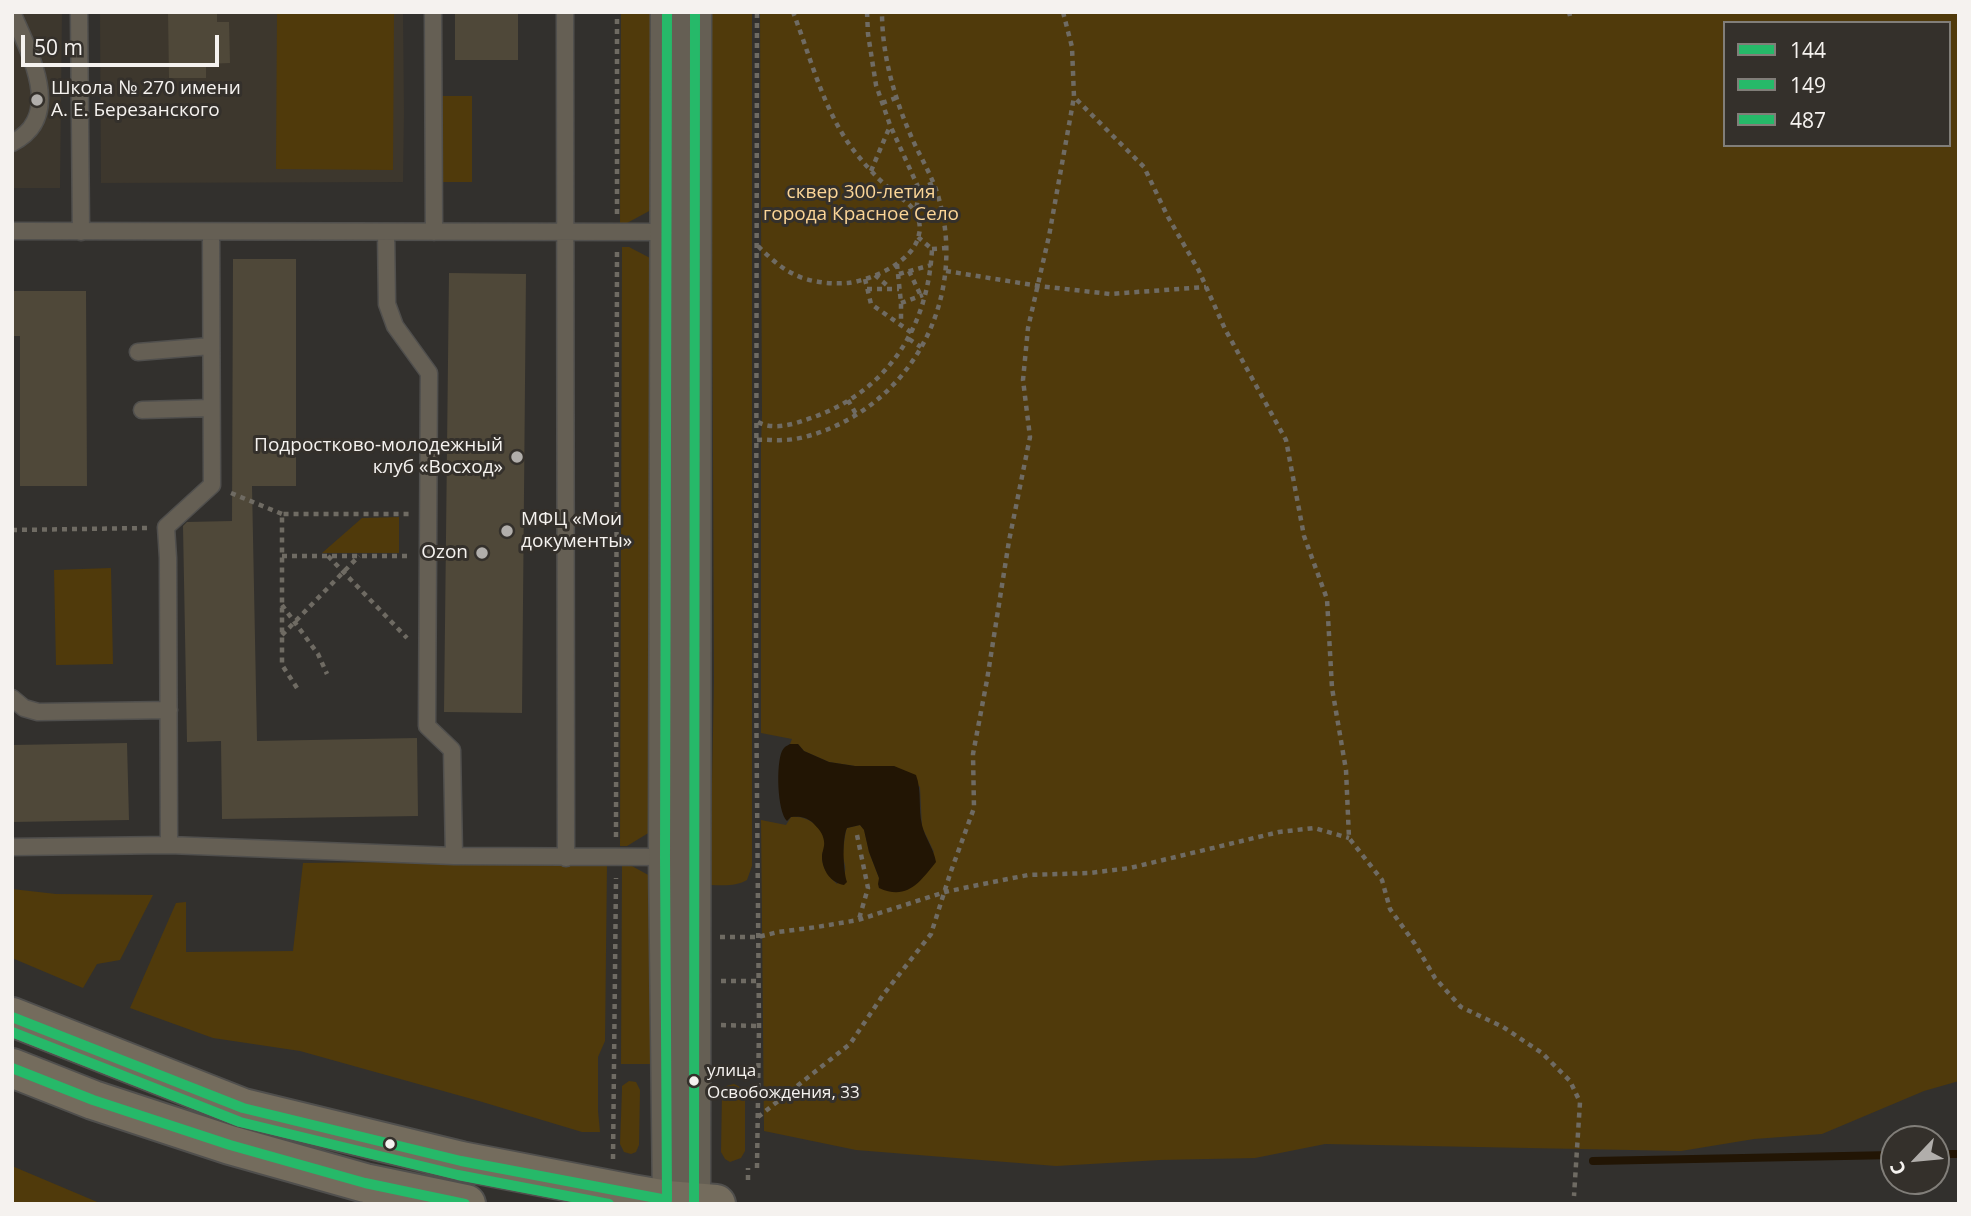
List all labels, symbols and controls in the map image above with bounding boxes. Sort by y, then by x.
scale bar [24,21,222,65]
legend [1722,21,1950,147]
text: 50 m [34,33,83,61]
text: 144 [1790,36,1826,64]
text: 149 [1790,71,1826,99]
place label: Школа № 270 имени А. Е. Березанского [51,78,241,122]
marker: Школа № 270 имени А. Е. Березанского [29,92,45,108]
text: 487 [1790,106,1826,134]
park label: сквер 300-летия города Красное Село [763,182,959,226]
place label: Подростково-молодежный клуб «Восход» [254,435,503,479]
marker: Подростково-молодежный клуб «Восход» [509,449,525,465]
place label: МФЦ «Мои документы» [521,509,632,553]
marker: МФЦ «Мои документы» [499,523,515,539]
place label: Ozon [421,542,468,564]
marker: Ozon [474,545,490,561]
place label: улица Освобождения, 33 [707,1061,860,1101]
marker: улица Освобождения, 33 [687,1074,701,1088]
north arrow [1880,1125,1950,1195]
unlabelled marker [383,1137,397,1151]
text: С [1884,1157,1912,1179]

